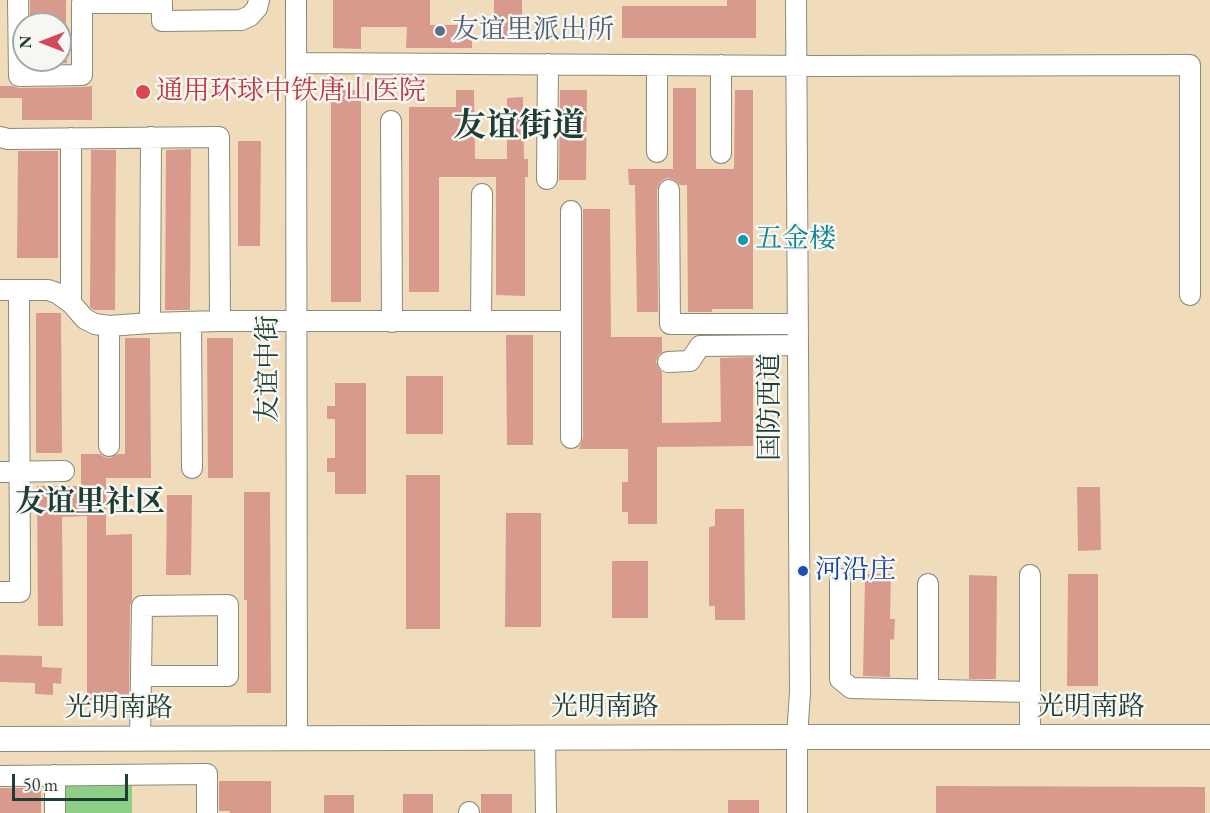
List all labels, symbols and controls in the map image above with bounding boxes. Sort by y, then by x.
north arrow [12,12,72,72]
place label: 友谊里派出所 [452,15,614,47]
marker: 友谊里派出所 [433,24,447,38]
text: N [15,36,36,48]
place label: 通用环球中铁唐山医院 [156,76,426,108]
marker: 通用环球中铁唐山医院 [134,83,152,101]
district label: 友谊街道 [453,107,585,147]
place label: 五金楼 [755,224,836,256]
marker: 五金楼 [736,233,750,247]
street label: 友谊中街 [253,315,285,423]
street label: 国防西道 [755,353,787,461]
district label: 友谊里社区 [15,485,165,521]
place label: 河沿庄 [815,555,896,587]
marker: 河沿庄 [796,564,810,578]
street label: 光明南路 [551,692,659,724]
street label: 光明南路 [1037,692,1145,724]
street label: 光明南路 [65,693,173,725]
scale bar [15,762,130,800]
text: 50 m [23,773,58,796]

